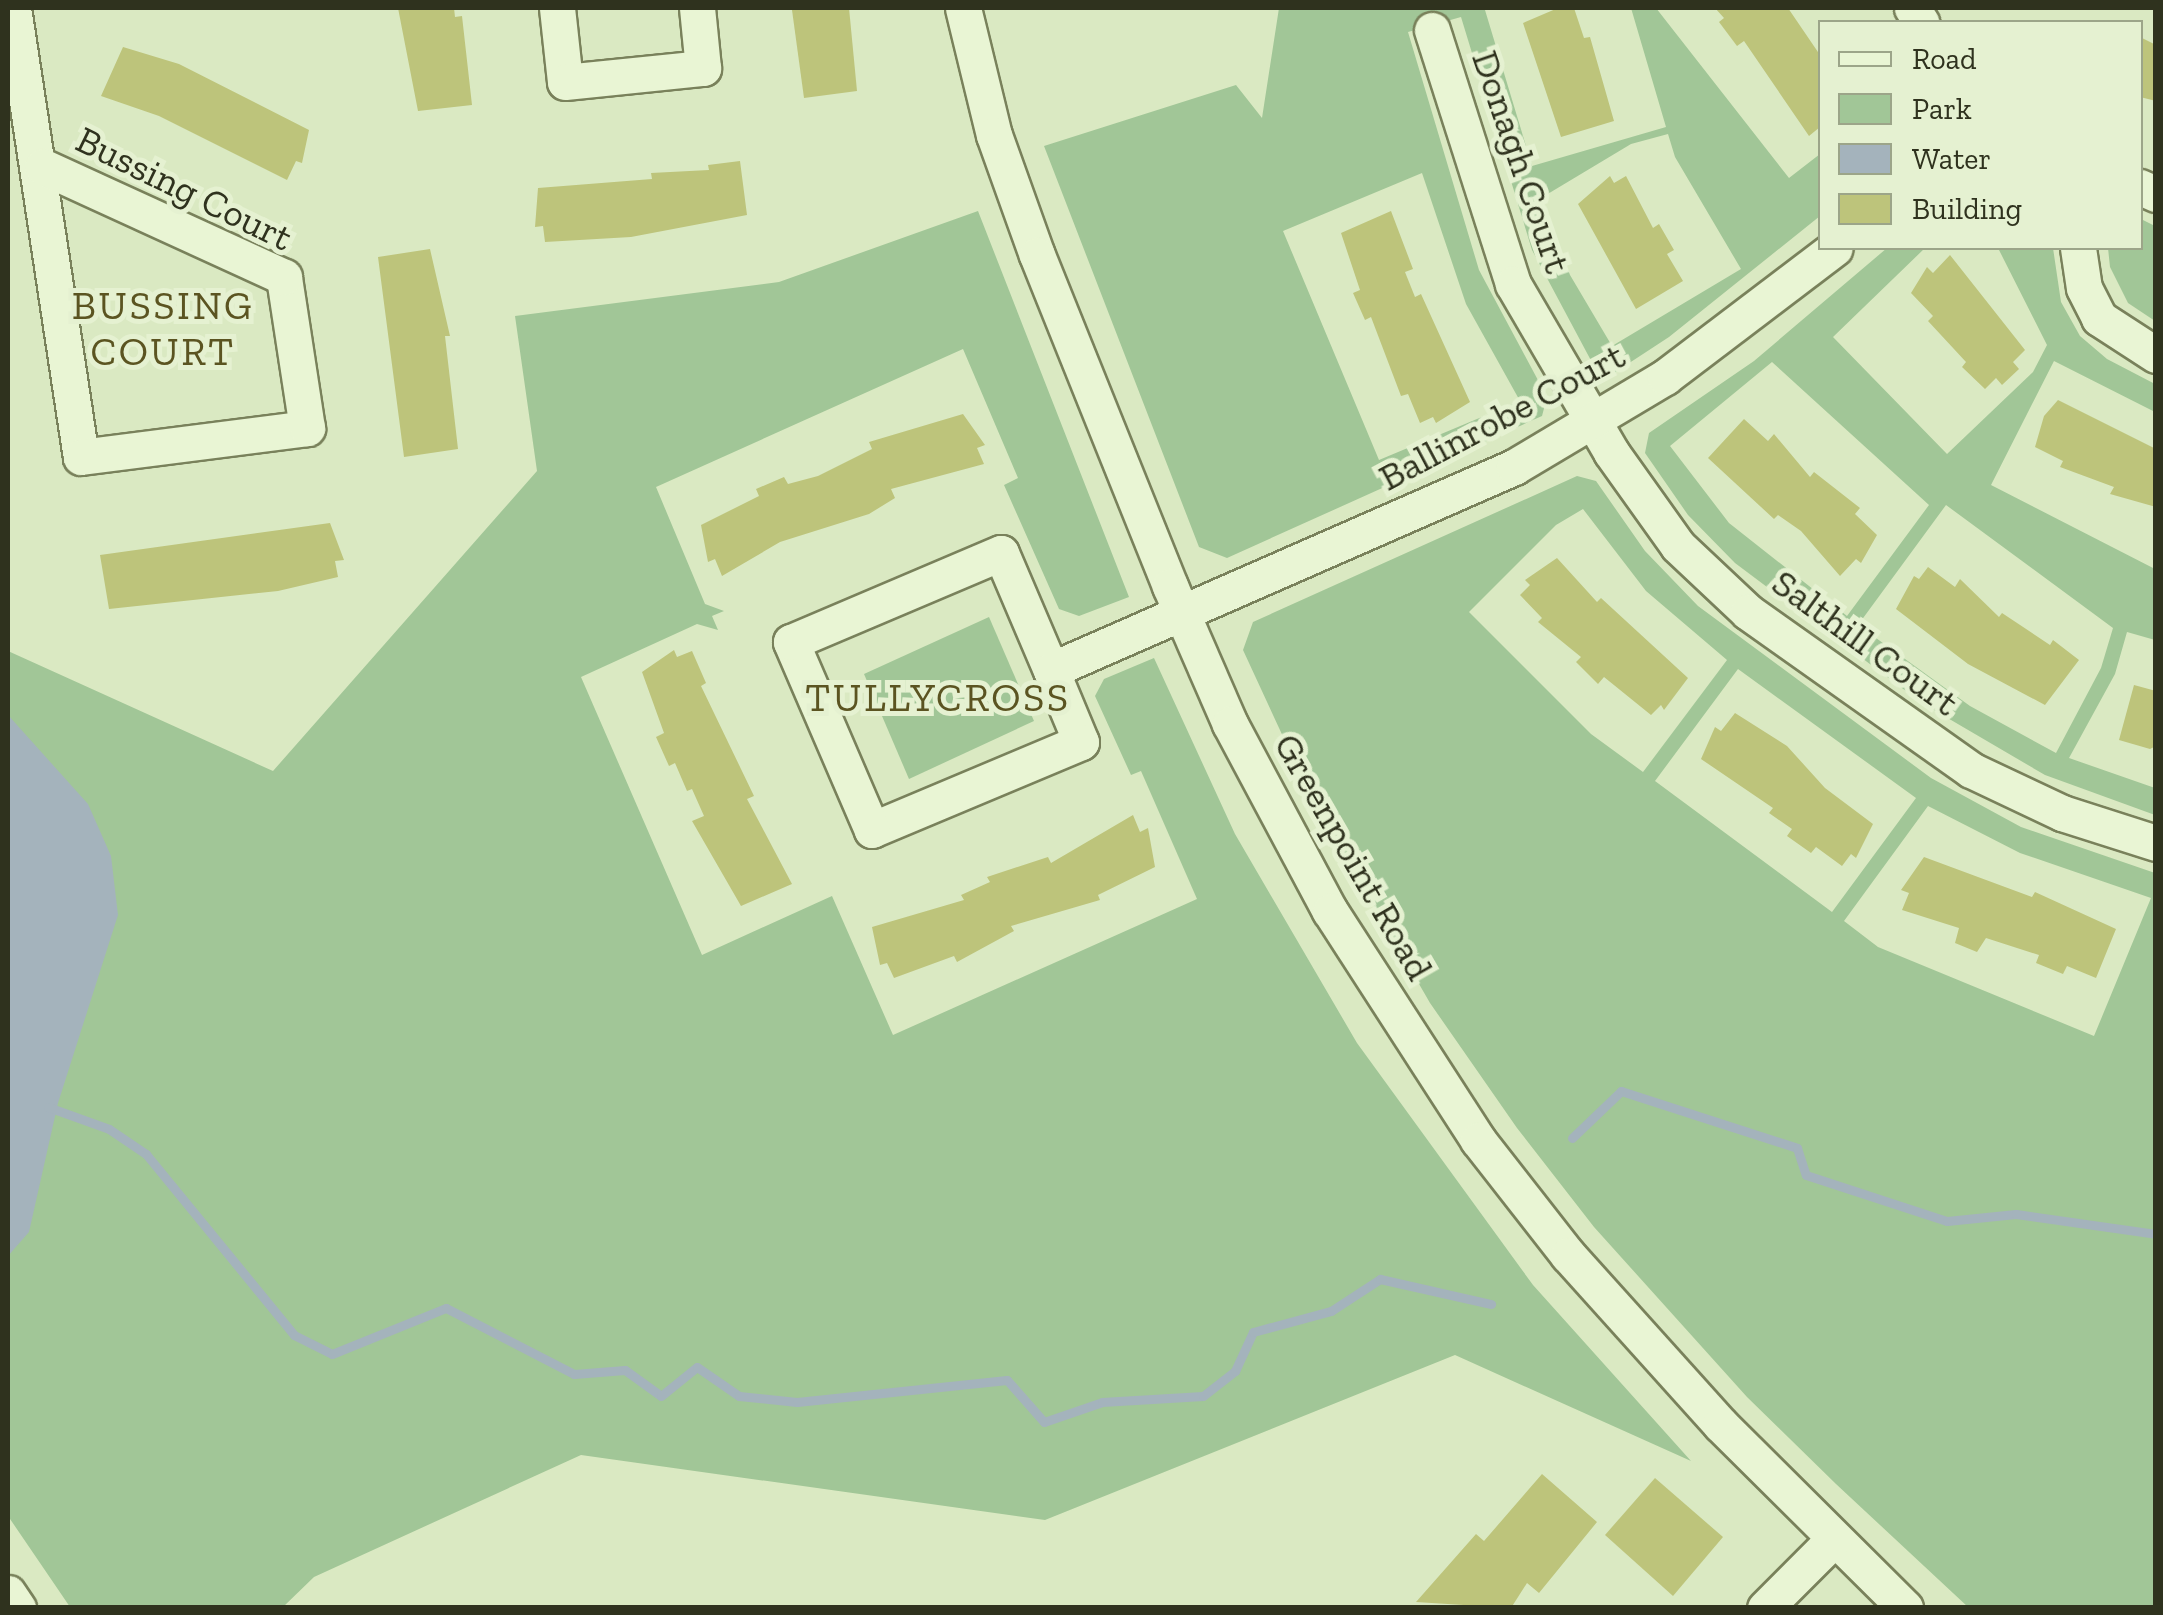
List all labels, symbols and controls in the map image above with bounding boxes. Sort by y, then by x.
legend [1818,20,2143,250]
text: Road [1912,41,1977,77]
street label: Donagh Court [1462,45,1580,279]
text: Park [1912,91,1972,127]
street label: Bussing Court [68,117,300,261]
text: Water [1912,141,1991,177]
text: Building [1912,191,2022,227]
district label: BUSSING COURT [72,281,254,375]
street label: Ballinrobe Court [1371,333,1633,501]
street label: Salthill Court [1763,560,1967,726]
district label: TULLYCROSS [805,673,1071,721]
street label: Greenpoint Road [1264,726,1442,988]

